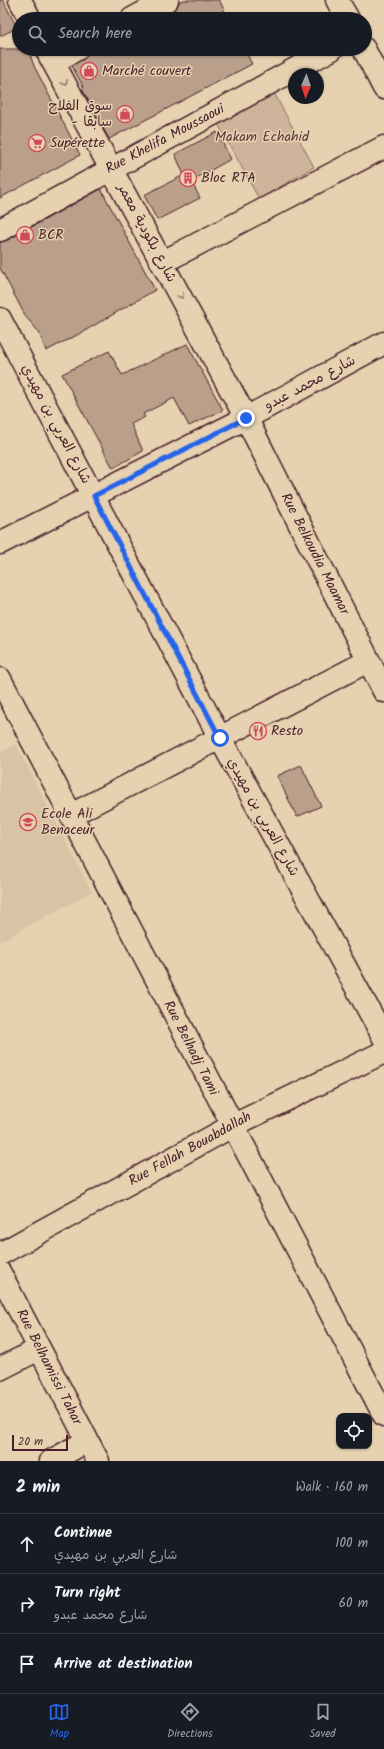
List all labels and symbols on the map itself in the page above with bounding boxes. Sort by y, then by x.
place label: Marché couvert [102,60,192,82]
shop icon: Marché couvert [79,61,99,81]
north arrow [288,68,324,104]
one-way arrow [60,79,68,86]
place label: سوق الفلاح - سابقا [48,95,112,133]
street label: Rue Khelifa Moussaoui [101,98,229,180]
shop icon: سوق الفلاح - سابقا [115,104,135,124]
park label: Makam Echahid [215,126,310,148]
place label: Supérette [50,132,106,154]
supermarket icon: Supérette [27,133,47,153]
place label: Bloc RTA [201,167,256,189]
building icon: Bloc RTA [178,168,198,188]
street label: شارع بلكودية معمر [111,179,182,286]
place label: BCR [38,224,63,246]
shop icon: BCR [15,225,35,245]
one-way arrow [176,291,184,299]
street label: شارع محمد عبدو [260,350,360,417]
street label: شارع العربي بن مهيدي [14,360,97,488]
route end [237,409,255,427]
street label: Rue Belkoudia Maamar [275,489,356,620]
place label: Resto [271,720,303,742]
restaurant icon: Resto [248,721,268,741]
route start [211,729,229,747]
street label: شارع العربي بن مهيدي [220,754,305,881]
place label: Ecole Ali Benaceur [41,803,96,841]
school or university icon: Ecole Ali Benaceur [18,812,38,832]
street label: Rue Belhadj Tami [158,997,225,1100]
street label: Rue Fellah Bouabdallah [125,1106,255,1192]
street label: Rue Belhamissi Tahar [10,1305,88,1430]
scale bar [12,1433,68,1452]

